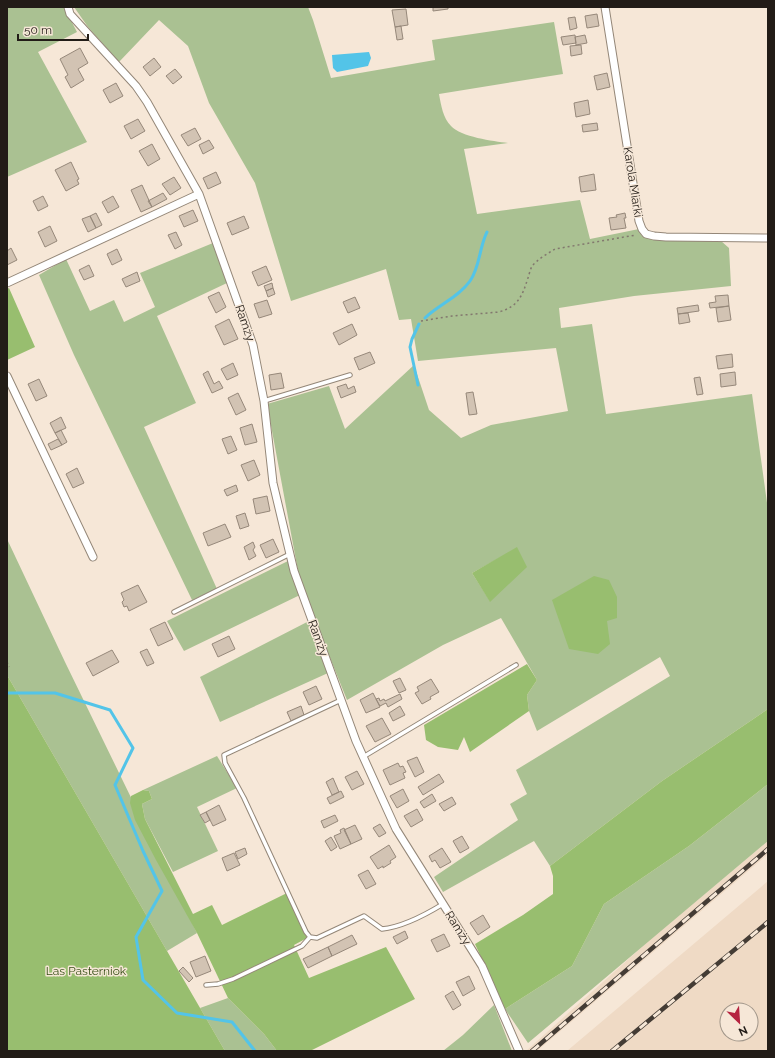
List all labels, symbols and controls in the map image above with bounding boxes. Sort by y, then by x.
scale bar [18,16,88,42]
text: 50 m [24,23,52,37]
street label: Karola Miarki [621,146,645,218]
street label: Ramży [232,303,258,344]
street label: Ramży [305,618,331,659]
street label: Ramży [442,908,474,948]
park label: Las Pasterniok [46,964,127,978]
north arrow [719,1002,759,1042]
text: N [736,1023,750,1038]

